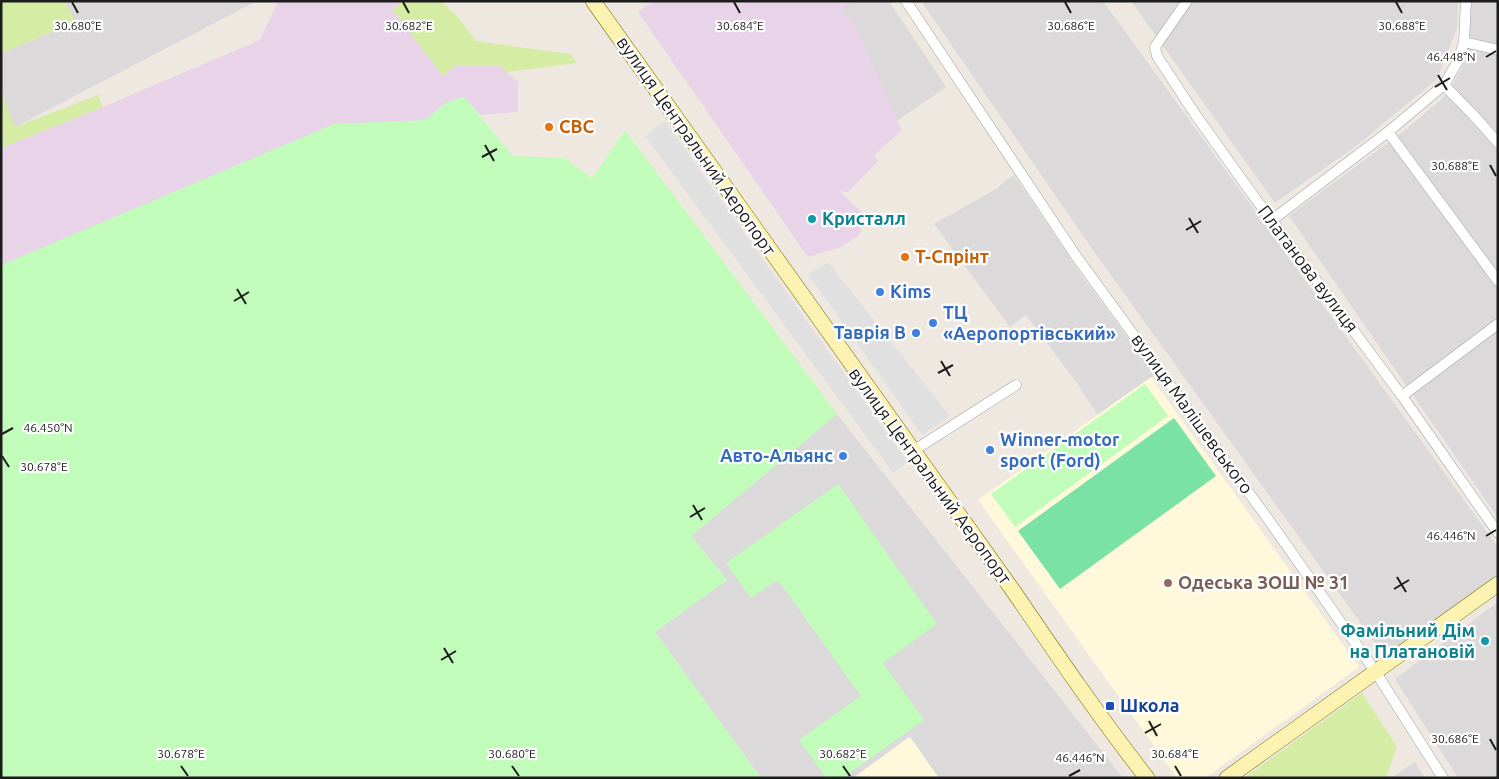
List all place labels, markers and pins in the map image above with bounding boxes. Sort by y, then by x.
place label: СВС [559,116,594,136]
marker: СВС [543,121,555,133]
place label: Кристалл [822,208,906,228]
marker: Кристалл [806,213,818,225]
place label: Т-Спрінт [915,246,989,266]
marker: Т-Спрінт [899,251,911,263]
place label: Kims [890,281,931,301]
marker: Kims [874,286,886,298]
place label: ТЦ «Аеропортівський» [943,302,1116,343]
marker: ТЦ «Аеропортівський» [927,317,939,329]
place label: Таврія В [834,322,906,342]
marker: Таврія В [910,327,922,339]
place label: Winner-motor sport (Ford) [1000,429,1120,471]
marker: Winner-motor sport (Ford) [984,444,996,456]
place label: Авто-Альянс [720,445,833,465]
marker: Авто-Альянс [837,450,849,462]
place label: Одеська ЗОШ № 31 [1178,572,1349,592]
marker: Одеська ЗОШ № 31 [1162,577,1174,589]
place label: Фамільний Дім на Платановій [1340,620,1475,661]
marker: Фамільний Дім на Платановій [1479,635,1491,647]
place label: Школа [1120,695,1180,715]
marker: Школа [1104,700,1116,712]

